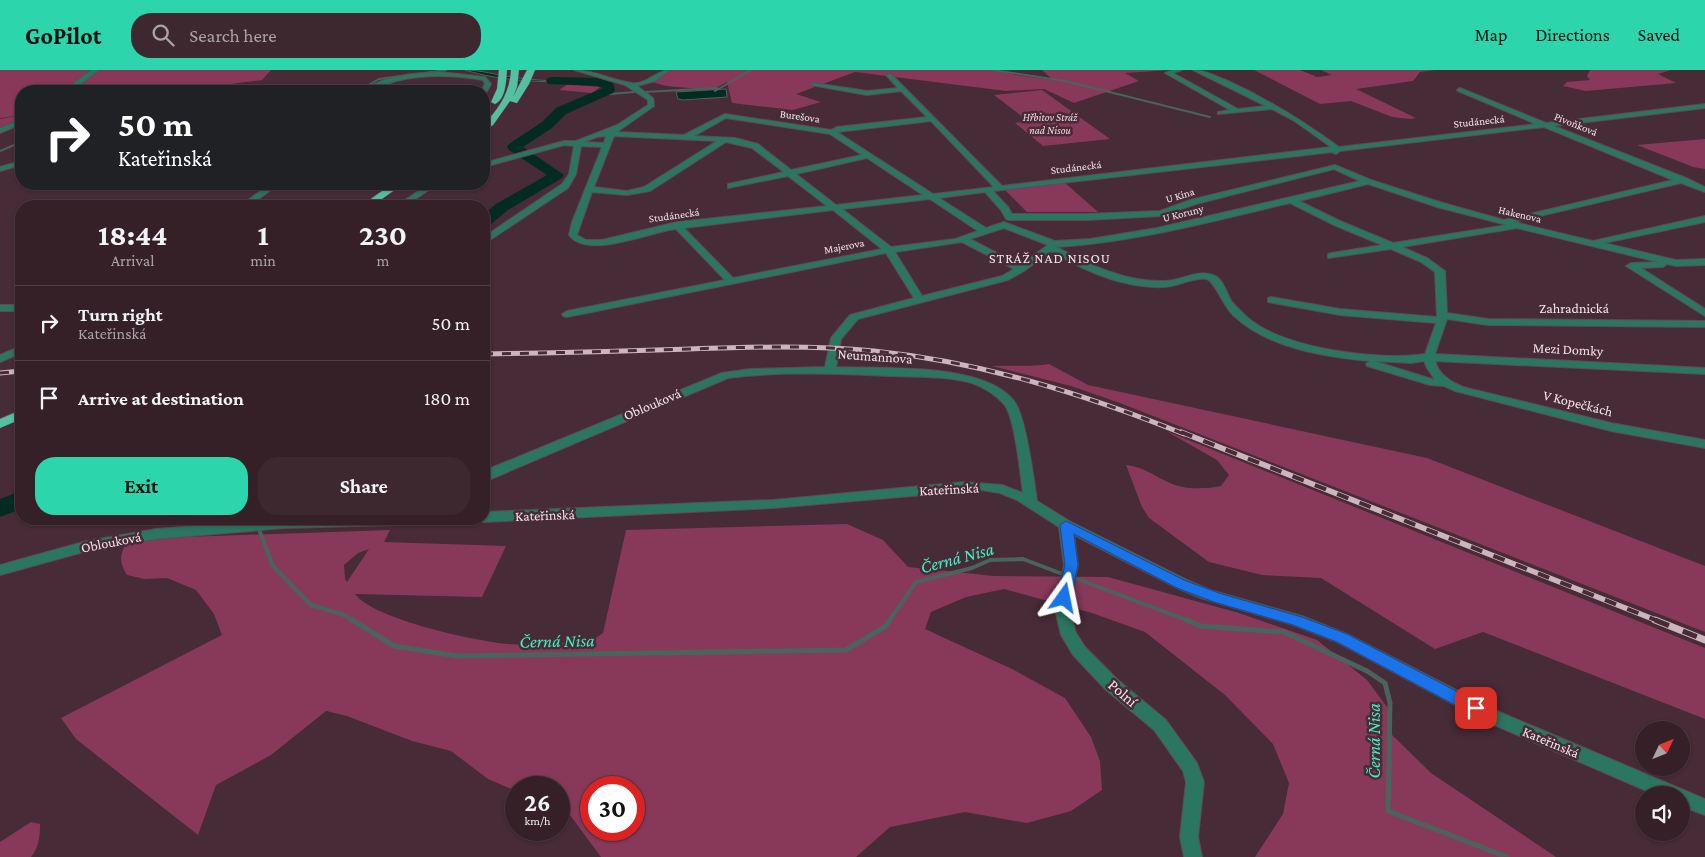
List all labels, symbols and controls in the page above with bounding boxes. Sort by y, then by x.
search box [131,13,481,58]
icon: search [149,21,177,49]
text: GoPilot [25,22,101,49]
text: Search here [189,25,277,46]
text: Map [1475,25,1507,45]
text: Directions [1535,25,1610,45]
text: Saved [1638,25,1680,45]
icon: right [35,105,100,170]
text: 50 m [118,105,193,144]
street label: Burešova [779,107,821,125]
street label: Pivoňková [1553,110,1599,138]
park label: Hřbitov Stráž nad Nisou [1023,111,1078,136]
street label: Studánecká [1453,112,1505,130]
text: Kateřinská [118,146,212,171]
street label: Studánecká [1050,158,1102,176]
street label: U Kina [1164,185,1196,205]
street label: U Koruny [1161,202,1206,225]
street label: Hakenova [1497,203,1543,225]
street label: Studánecká [648,206,700,224]
text: 18:44 [98,218,167,251]
text: 1 [257,218,269,251]
text: 230 [359,218,407,251]
street label: Majerova [823,236,865,257]
district label: STRÁŽ NAD NISOU [989,250,1111,266]
text: Arrival [111,252,154,269]
text: min [250,252,276,269]
text: m [377,252,389,269]
street label: Zahradnická [1539,300,1609,316]
text: Turn right [78,304,163,325]
icon: right [35,309,63,337]
text: 50 m [431,313,470,334]
text: Kateřinská [78,325,146,342]
street label: Mezi Domky [1532,339,1604,359]
street label: Neumannova [837,345,914,367]
icon: arrive [35,384,63,412]
street label: Oblouková [621,385,684,423]
street label: V Kopečkách [1542,387,1615,419]
text: Arrive at destination [78,388,244,409]
text: 180 m [424,388,470,409]
button: Exit [35,457,248,515]
button: Share [258,457,470,515]
street label: Kateřinská [919,479,980,499]
street label: Kateřinská [515,506,576,524]
street label: Oblouková [80,528,143,556]
water label: Černá Nisa [918,538,996,577]
position arrow [1037,571,1089,623]
water label: Černá Nisa [519,630,595,652]
street label: Polní [1105,676,1142,711]
pin [1455,687,1497,729]
icon: arrive [1462,694,1490,722]
water label: Černá Nisa [1364,703,1384,779]
north arrow [1635,721,1690,776]
map controls [1635,721,1690,841]
street label: Kateřinská [1520,723,1582,761]
speed limit sign: 30 [580,776,645,841]
button: sound [1635,786,1690,841]
text: 26 [524,789,551,816]
text: km/h [525,814,550,828]

